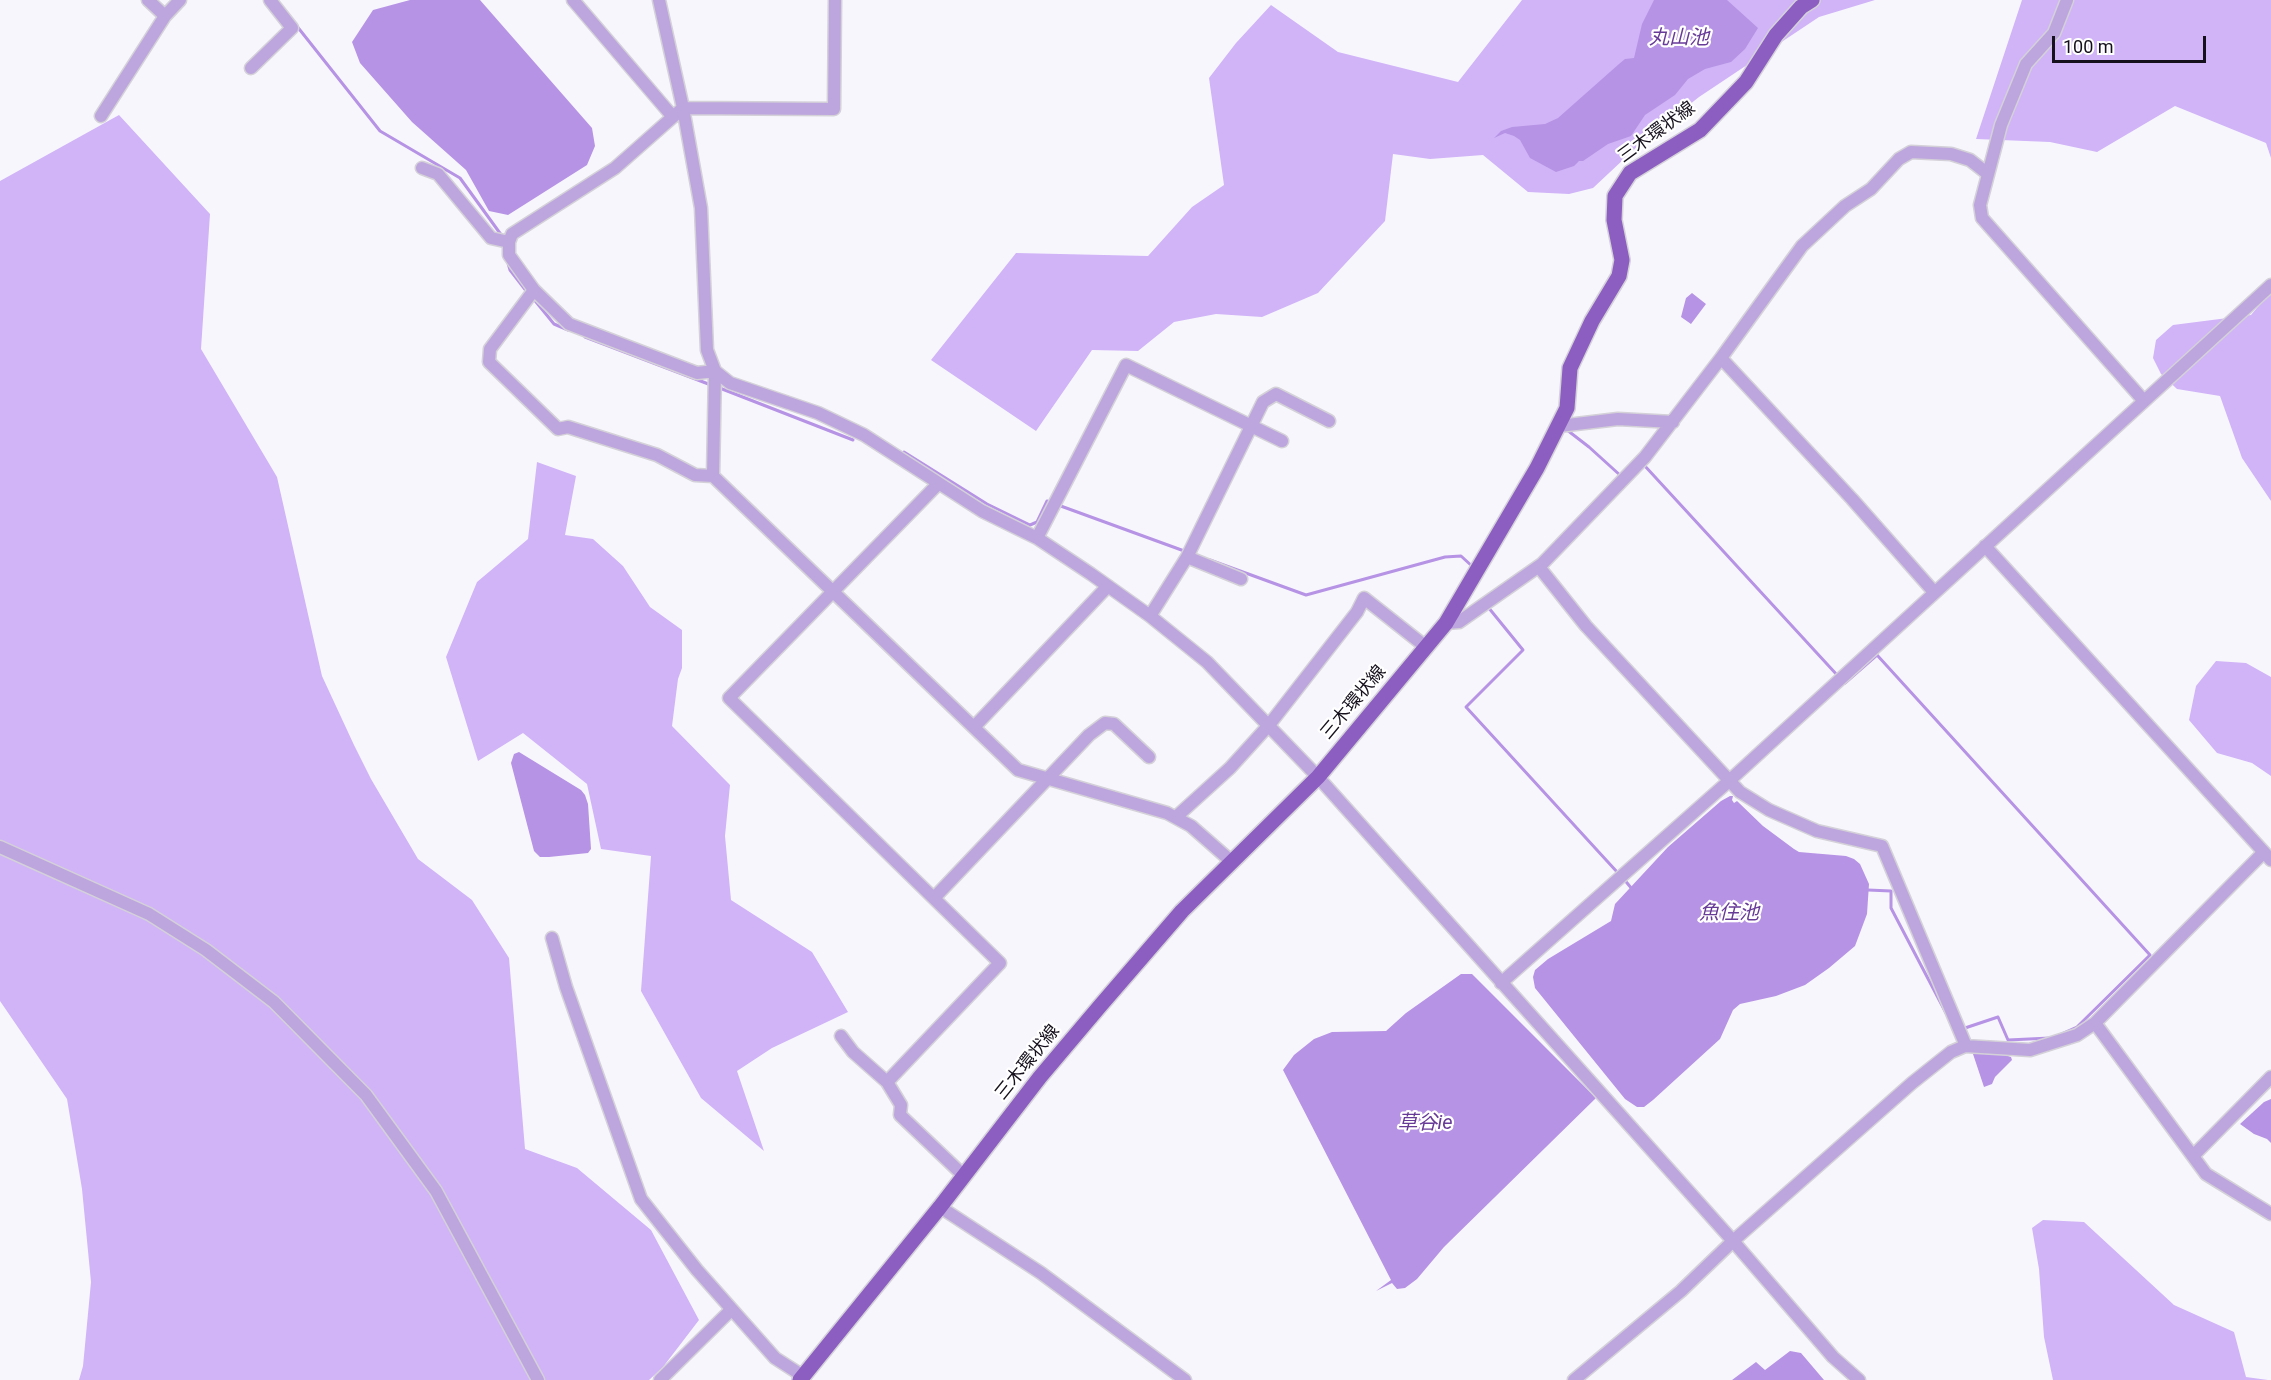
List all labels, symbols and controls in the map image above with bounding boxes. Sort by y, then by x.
scale bar [2055,24,2210,62]
water label: 丸山池 [1649,27,1709,51]
text: 100 m [2063,36,2114,57]
street label: 三木環状線 [1614,98,1700,168]
street label: 三木環状線 [1317,662,1391,744]
water label: 魚住池 [1699,902,1759,926]
street label: 三木環状線 [991,1021,1065,1105]
water label: 草谷ie [1398,1112,1452,1136]

